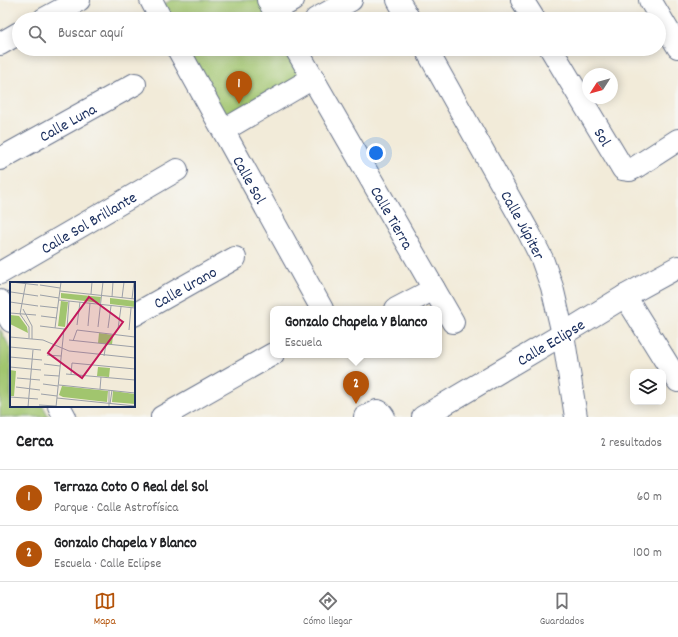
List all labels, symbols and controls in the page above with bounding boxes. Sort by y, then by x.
search box [12,12,666,56]
icon: search [26,23,48,45]
text: Buscar aquí [58,23,123,45]
north arrow [582,68,618,104]
pin: 1 [226,71,252,104]
street label: Calle Luna [36,98,102,149]
street label: Sol [587,124,616,152]
your location [366,143,386,163]
street label: Calle Sol [225,152,271,209]
street label: Calle Tierra [363,183,418,255]
street label: Calle Sol Brillante [37,187,142,261]
street label: Calle Júpiter [493,187,550,264]
street label: Calle Urano [150,262,222,316]
inset map [10,282,135,407]
popup [270,306,442,358]
text: Gonzalo Chapela Y Blanco [285,312,427,334]
street label: Calle Eclipse [513,314,590,373]
text: Escuela [285,334,322,353]
map controls [630,369,666,405]
button: layers [630,369,666,405]
pin: 2 [343,371,369,404]
text: Cerca [16,431,53,455]
text: 2 resultados [600,434,662,453]
text: Terraza Coto O Real del Sol [54,477,208,499]
text: 1 [28,488,30,507]
text: 60 m [637,488,662,507]
text: Parque · Calle Astrofísica [54,499,178,518]
text: Gonzalo Chapela Y Blanco [54,533,197,555]
text: 2 [26,544,32,563]
text: 100 m [633,544,662,563]
text: Escuela · Calle Eclipse [54,555,161,574]
tab: Mapa [94,590,116,630]
tab: Cómo llegar [303,590,352,630]
tab: Guardados [540,590,584,630]

